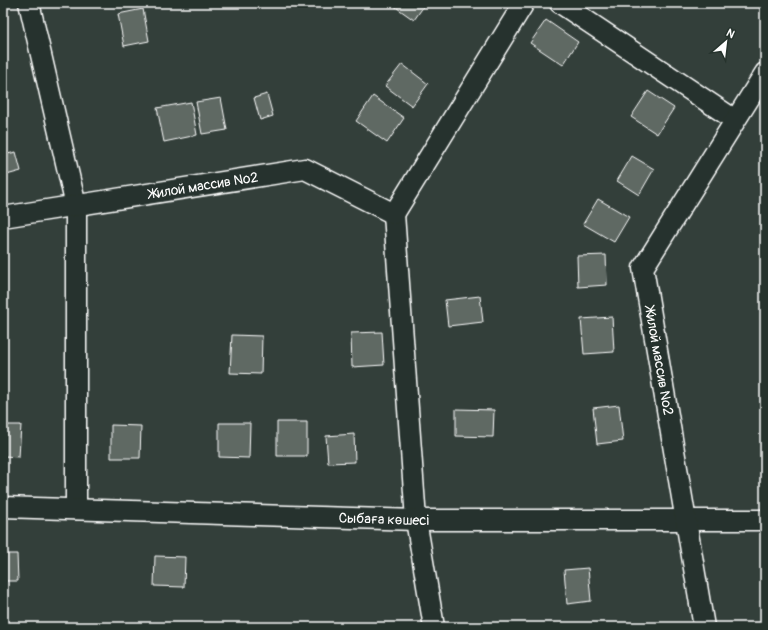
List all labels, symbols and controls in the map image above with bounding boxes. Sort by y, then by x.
north arrow [706,22,746,62]
text: N [724,26,737,41]
street label: Жилой массив №2 [146,168,259,203]
street label: Жилой массив №2 [641,303,677,417]
street label: Сыбаға көшесі [338,509,429,529]

